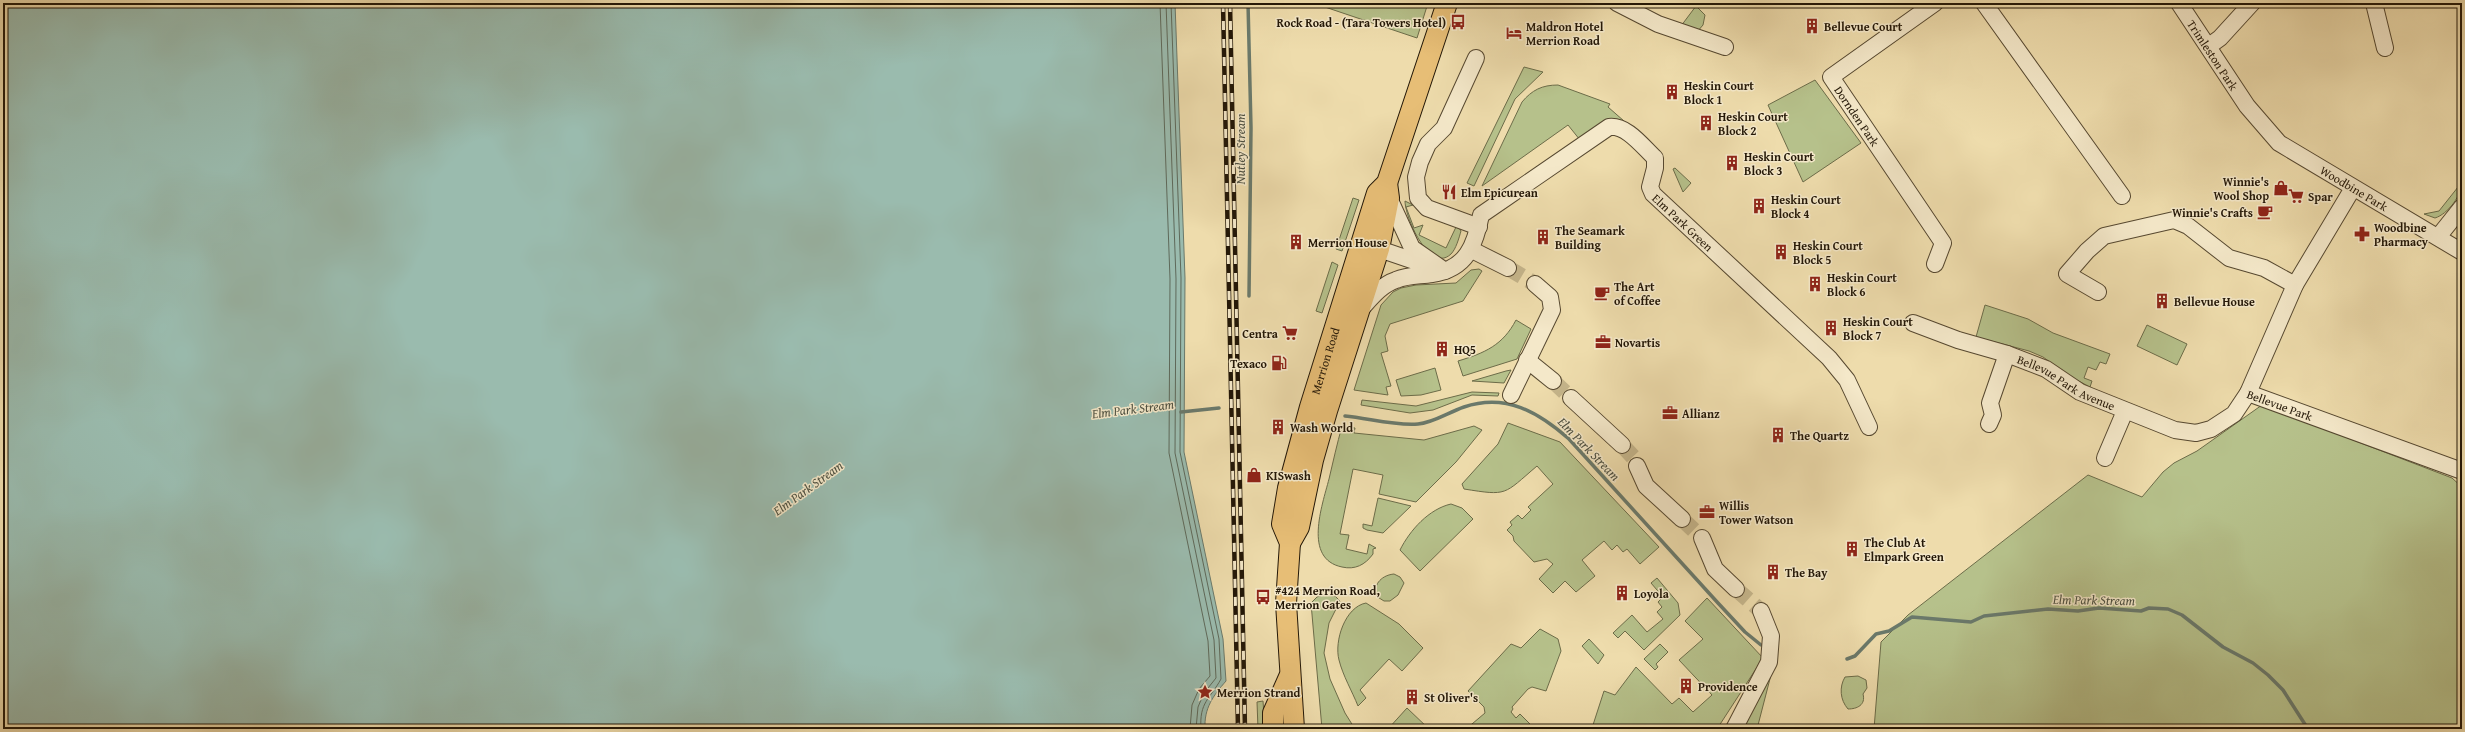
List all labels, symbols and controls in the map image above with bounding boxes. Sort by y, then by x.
bus stop icon: Rock Road - (Tara Towers Hotel) [1449,13,1467,31]
place label: Rock Road - (Tara Towers Hotel) [1277,14,1446,31]
street label: Trimleston Park [2184,16,2243,94]
building icon: Bellevue Court [1803,17,1821,35]
place label: Maldron Hotel Merrion Road [1526,18,1604,49]
place label: Bellevue Court [1824,18,1903,35]
hotel icon: Maldron Hotel Merrion Road [1505,24,1523,42]
place label: Heskin Court Block 1 [1684,77,1754,108]
street label: Dornden Park [1830,82,1884,150]
building icon: Heskin Court Block 1 [1663,83,1681,101]
place label: Heskin Court Block 2 [1718,108,1788,139]
water label: Nutley Stream [1231,113,1250,185]
building icon: Heskin Court Block 2 [1697,114,1715,132]
place label: Heskin Court Block 3 [1744,148,1814,179]
building icon: Heskin Court Block 3 [1723,154,1741,172]
street label: Woodbine Park [2317,161,2392,215]
place label: Winnie's Wool Shop [2214,173,2269,204]
shop icon: Winnie's Wool Shop [2272,179,2290,197]
restaurant icon: Elm Epicurean [1440,183,1458,201]
place label: Elm Epicurean [1461,184,1538,201]
supermarket icon: Spar [2287,187,2305,205]
place label: Spar [2308,188,2333,205]
street label: Elm Park Green [1649,189,1718,255]
place label: Heskin Court Block 4 [1771,191,1841,222]
building icon: Heskin Court Block 4 [1750,197,1768,215]
cafe icon: Winnie's Crafts [2256,203,2274,221]
place label: Winnie's Crafts [2172,204,2253,221]
place label: Woodbine Pharmacy [2374,219,2429,250]
place label: The Seamark Building [1555,222,1625,253]
pharmacy icon: Woodbine Pharmacy [2353,225,2371,243]
building icon: The Seamark Building [1534,228,1552,246]
building icon: Merrion House [1287,233,1305,251]
place label: Merrion House [1308,234,1388,251]
place label: Heskin Court Block 5 [1793,237,1863,268]
building icon: Heskin Court Block 5 [1772,243,1790,261]
place label: Heskin Court Block 6 [1827,269,1897,300]
building icon: Heskin Court Block 6 [1806,275,1824,293]
place label: The Art of Coffee [1614,278,1661,309]
cafe icon: The Art of Coffee [1593,284,1611,302]
building icon: Bellevue House [2153,292,2171,310]
place label: Bellevue House [2174,293,2255,310]
place label: Heskin Court Block 7 [1843,313,1913,344]
building icon: Heskin Court Block 7 [1822,319,1840,337]
supermarket icon: Centra [1281,324,1299,342]
street label: Merrion Road [1306,324,1343,396]
place label: Centra [1242,325,1279,342]
office icon: Novartis [1594,333,1612,351]
place label: Novartis [1615,334,1660,351]
building icon: HQ5 [1433,340,1451,358]
place label: HQ5 [1454,341,1476,358]
street label: Bellevue Park Avenue [2015,350,2118,414]
fuel station icon: Texaco [1270,354,1288,372]
place label: Texaco [1230,355,1268,372]
street label: Bellevue Park [2245,385,2316,425]
water label: Elm Park Stream [1090,394,1176,424]
office icon: Allianz [1661,404,1679,422]
place label: Allianz [1682,405,1720,422]
water label: Elm Park Stream [1553,412,1625,486]
building icon: Wash World [1269,418,1287,436]
place label: Wash World [1290,419,1353,436]
building icon: The Quartz [1769,426,1787,444]
place label: The Quartz [1790,427,1849,444]
water label: Elm Park Stream [768,456,847,521]
shop icon: KISwash [1245,466,1263,484]
place label: KISwash [1266,467,1311,484]
place label: Willis Tower Watson [1719,497,1793,528]
office icon: Willis Tower Watson [1698,503,1716,521]
place label: The Club At Elmpark Green [1864,534,1944,565]
building icon: The Club At Elmpark Green [1843,540,1861,558]
building icon: The Bay [1764,563,1782,581]
place label: The Bay [1785,564,1828,581]
place label: #424 Merrion Road, Merrion Gates [1275,582,1380,613]
building icon: Loyola [1613,584,1631,602]
place label: Loyola [1634,585,1670,602]
bus stop icon: #424 Merrion Road, Merrion Gates [1254,588,1272,606]
water label: Elm Park Stream [2052,590,2136,610]
building icon: Providence [1677,677,1695,695]
place label: Providence [1698,678,1758,695]
place icon: Merrion Strand [1196,683,1214,701]
place label: Merrion Strand [1217,684,1301,701]
building icon: St Oliver's [1403,688,1421,706]
place label: St Oliver's [1424,689,1478,706]

